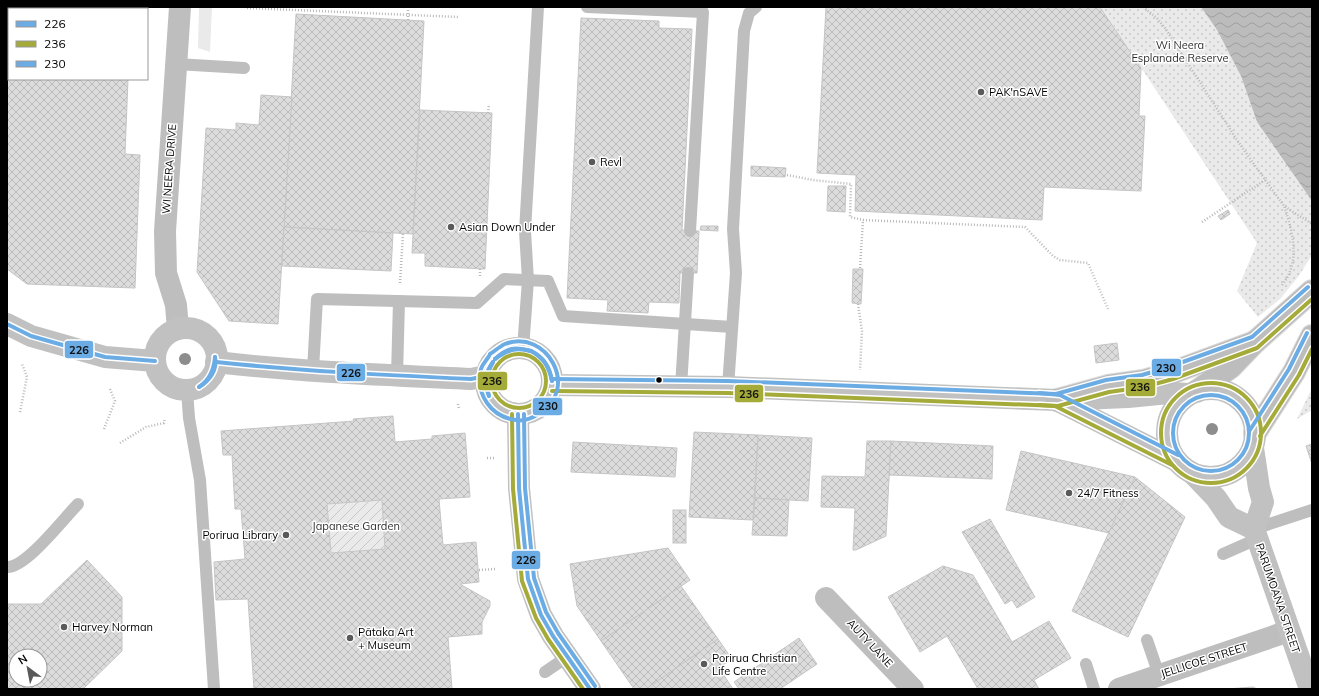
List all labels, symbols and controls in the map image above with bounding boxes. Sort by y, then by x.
legend [8,8,148,80]
text: 226 [44,16,66,31]
text: 236 [44,36,66,51]
park label: Wi Neera Esplanade Reserve [1131,38,1229,65]
text: 230 [44,56,66,71]
place label: PAK'nSAVE [989,85,1048,99]
marker: PAK'nSAVE [976,87,986,97]
street label: WI NEERA DRIVE [159,123,179,215]
place label: Revl [600,155,622,169]
marker: Revl [587,157,597,167]
place label: Asian Down Under [459,220,555,234]
marker: Asian Down Under [446,222,456,232]
line badge: 226 [64,340,94,359]
text: 226 [69,343,89,357]
line badge: 230 [1151,358,1182,377]
text: 230 [1156,361,1176,375]
line badge: 226 [336,363,366,382]
text: 226 [341,366,361,380]
line badge: 236 [477,371,508,391]
text: 236 [482,374,502,388]
unlabelled marker [654,375,664,385]
line badge: 236 [1125,378,1156,397]
text: 236 [1130,380,1150,394]
line badge: 236 [734,384,764,403]
text: 236 [739,387,759,401]
line badge: 230 [532,397,563,416]
text: 230 [538,399,558,413]
place label: 24/7 Fitness [1077,486,1139,500]
marker: 24/7 Fitness [1064,488,1074,498]
park label: Japanese Garden [312,519,400,533]
place label: Porirua Library [202,528,278,542]
marker: Porirua Library [281,530,291,540]
street label: PARUMOANA STREET [1253,541,1304,655]
line badge: 226 [511,550,541,570]
text: 226 [516,553,536,567]
street label: AUTY LANE [844,616,896,670]
place label: Harvey Norman [72,620,153,634]
marker: Harvey Norman [59,622,69,632]
place label: Pātaka Art + Museum [358,625,414,652]
marker: Pātaka Art + Museum [345,633,355,643]
street label: JELLICOE STREET [1159,639,1249,681]
north arrow [8,648,48,688]
text: N [15,651,30,668]
place label: Porirua Christian Life Centre [712,651,797,678]
marker: Porirua Christian Life Centre [699,659,709,669]

